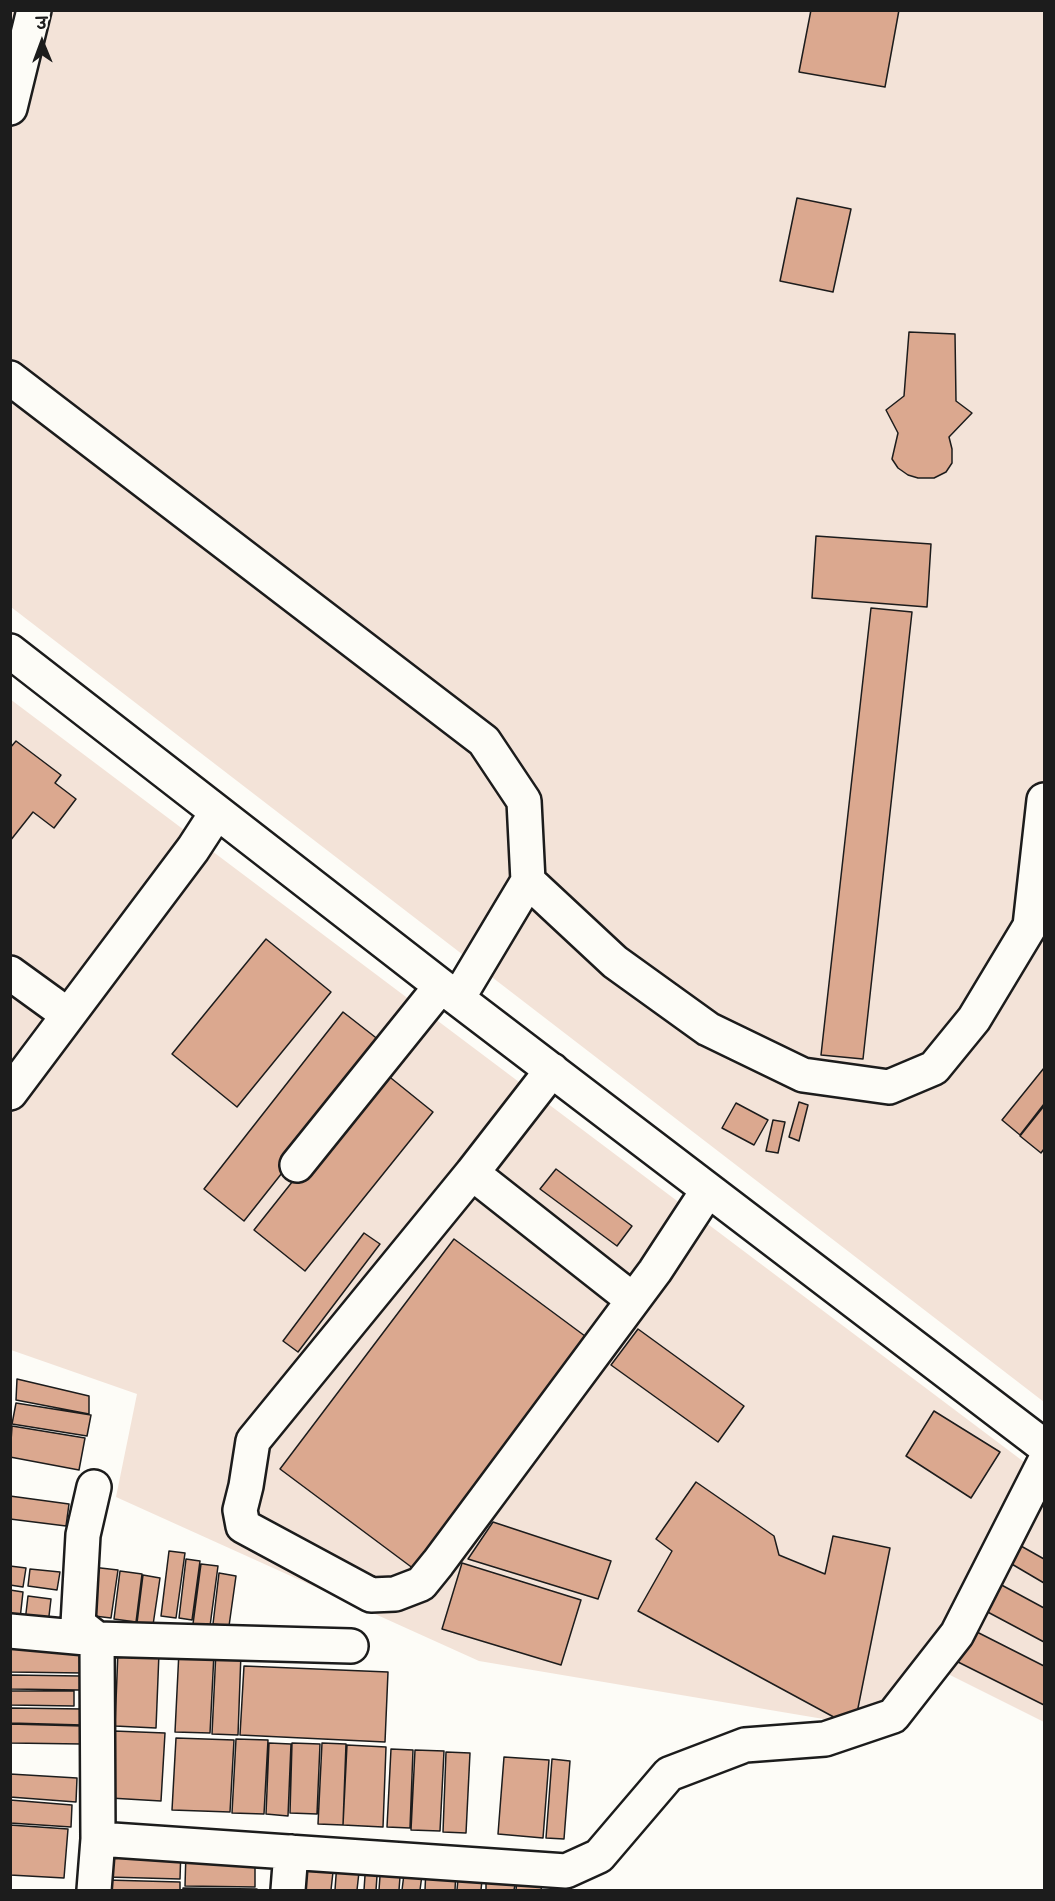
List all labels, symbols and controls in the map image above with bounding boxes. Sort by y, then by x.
north arrow [12,12,72,72]
text: उ [36,13,47,34]

